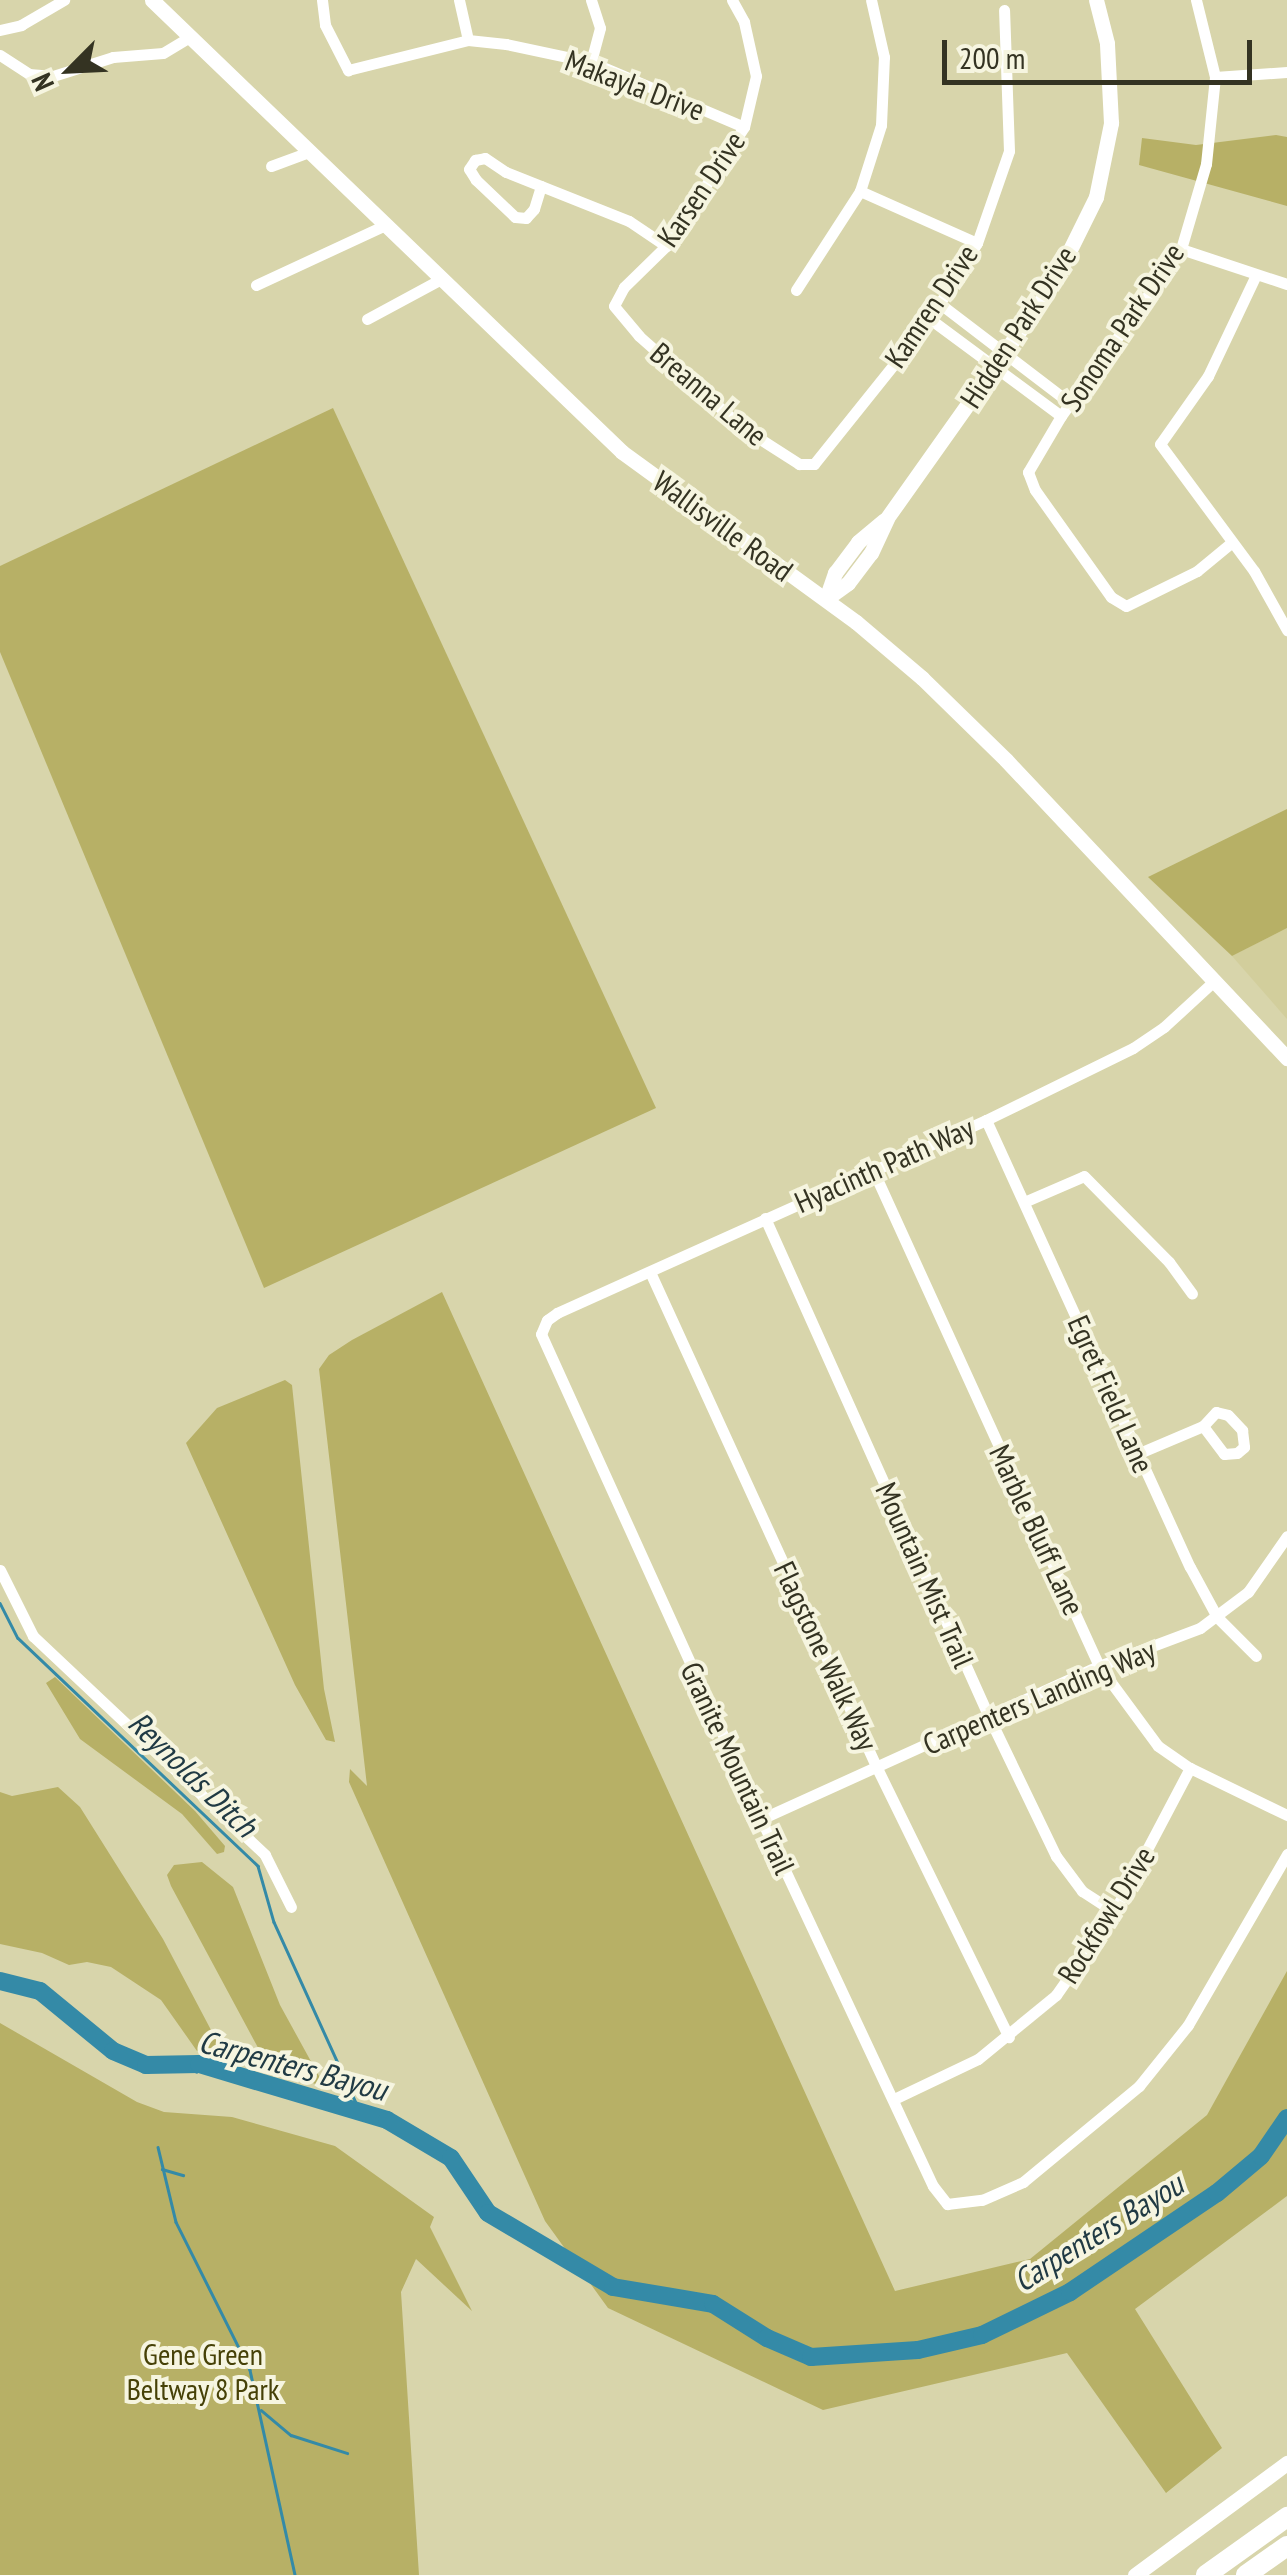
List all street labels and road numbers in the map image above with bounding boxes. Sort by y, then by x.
street label: Makayla Drive [560,42,710,128]
street label: Karsen Drive [649,125,753,253]
street label: Sonoma Park Drive [1052,236,1192,418]
street label: Kamren Drive [877,238,985,374]
street label: Hidden Park Drive [952,239,1084,415]
street label: Breanna Lane [643,335,775,453]
street label: Wallisville Road [646,463,800,589]
street label: Hyacinth Path Way [789,1109,979,1221]
street label: Egret Field Lane [1060,1310,1162,1478]
street label: Marble Bluff Lane [982,1439,1092,1621]
street label: Mountain Mist Trail [868,1477,982,1673]
street label: Flagstone Walk Way [766,1555,886,1757]
street label: Carpenters Landing Way [917,1632,1161,1762]
street label: Granite Mountain Trail [673,1656,803,1880]
street label: Rockfowl Drive [1050,1840,1162,1990]

